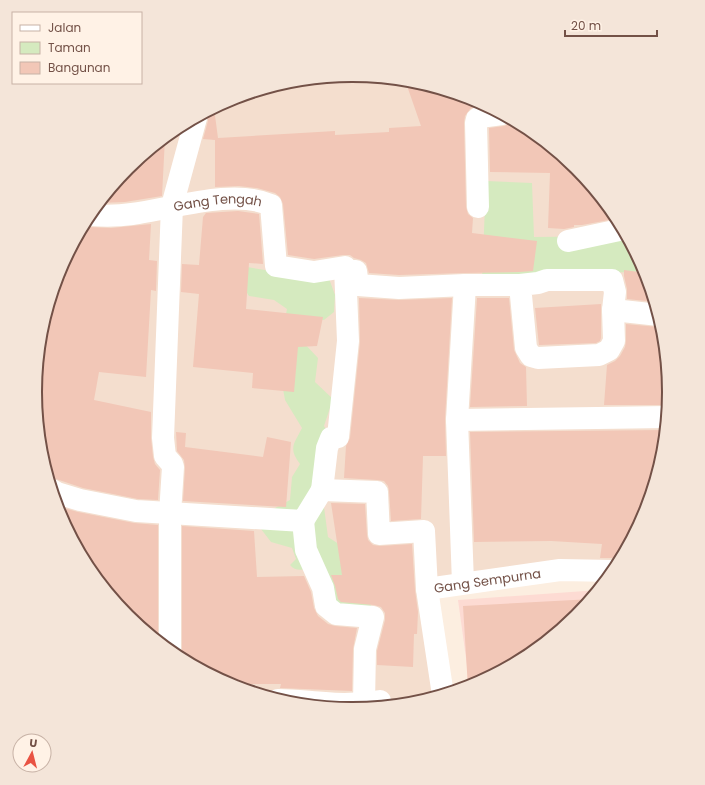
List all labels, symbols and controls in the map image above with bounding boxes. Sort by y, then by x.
legend [12,12,142,84]
scale bar [565,12,657,38]
text: 20 m [571,17,601,34]
text: Jalan [48,19,81,36]
text: Taman [48,39,91,56]
text: Bangunan [48,59,110,76]
street label: Gang Tengah [172,189,264,216]
street label: Gang Sempurna [433,563,542,597]
north arrow [12,733,52,773]
text: U [28,735,38,752]

